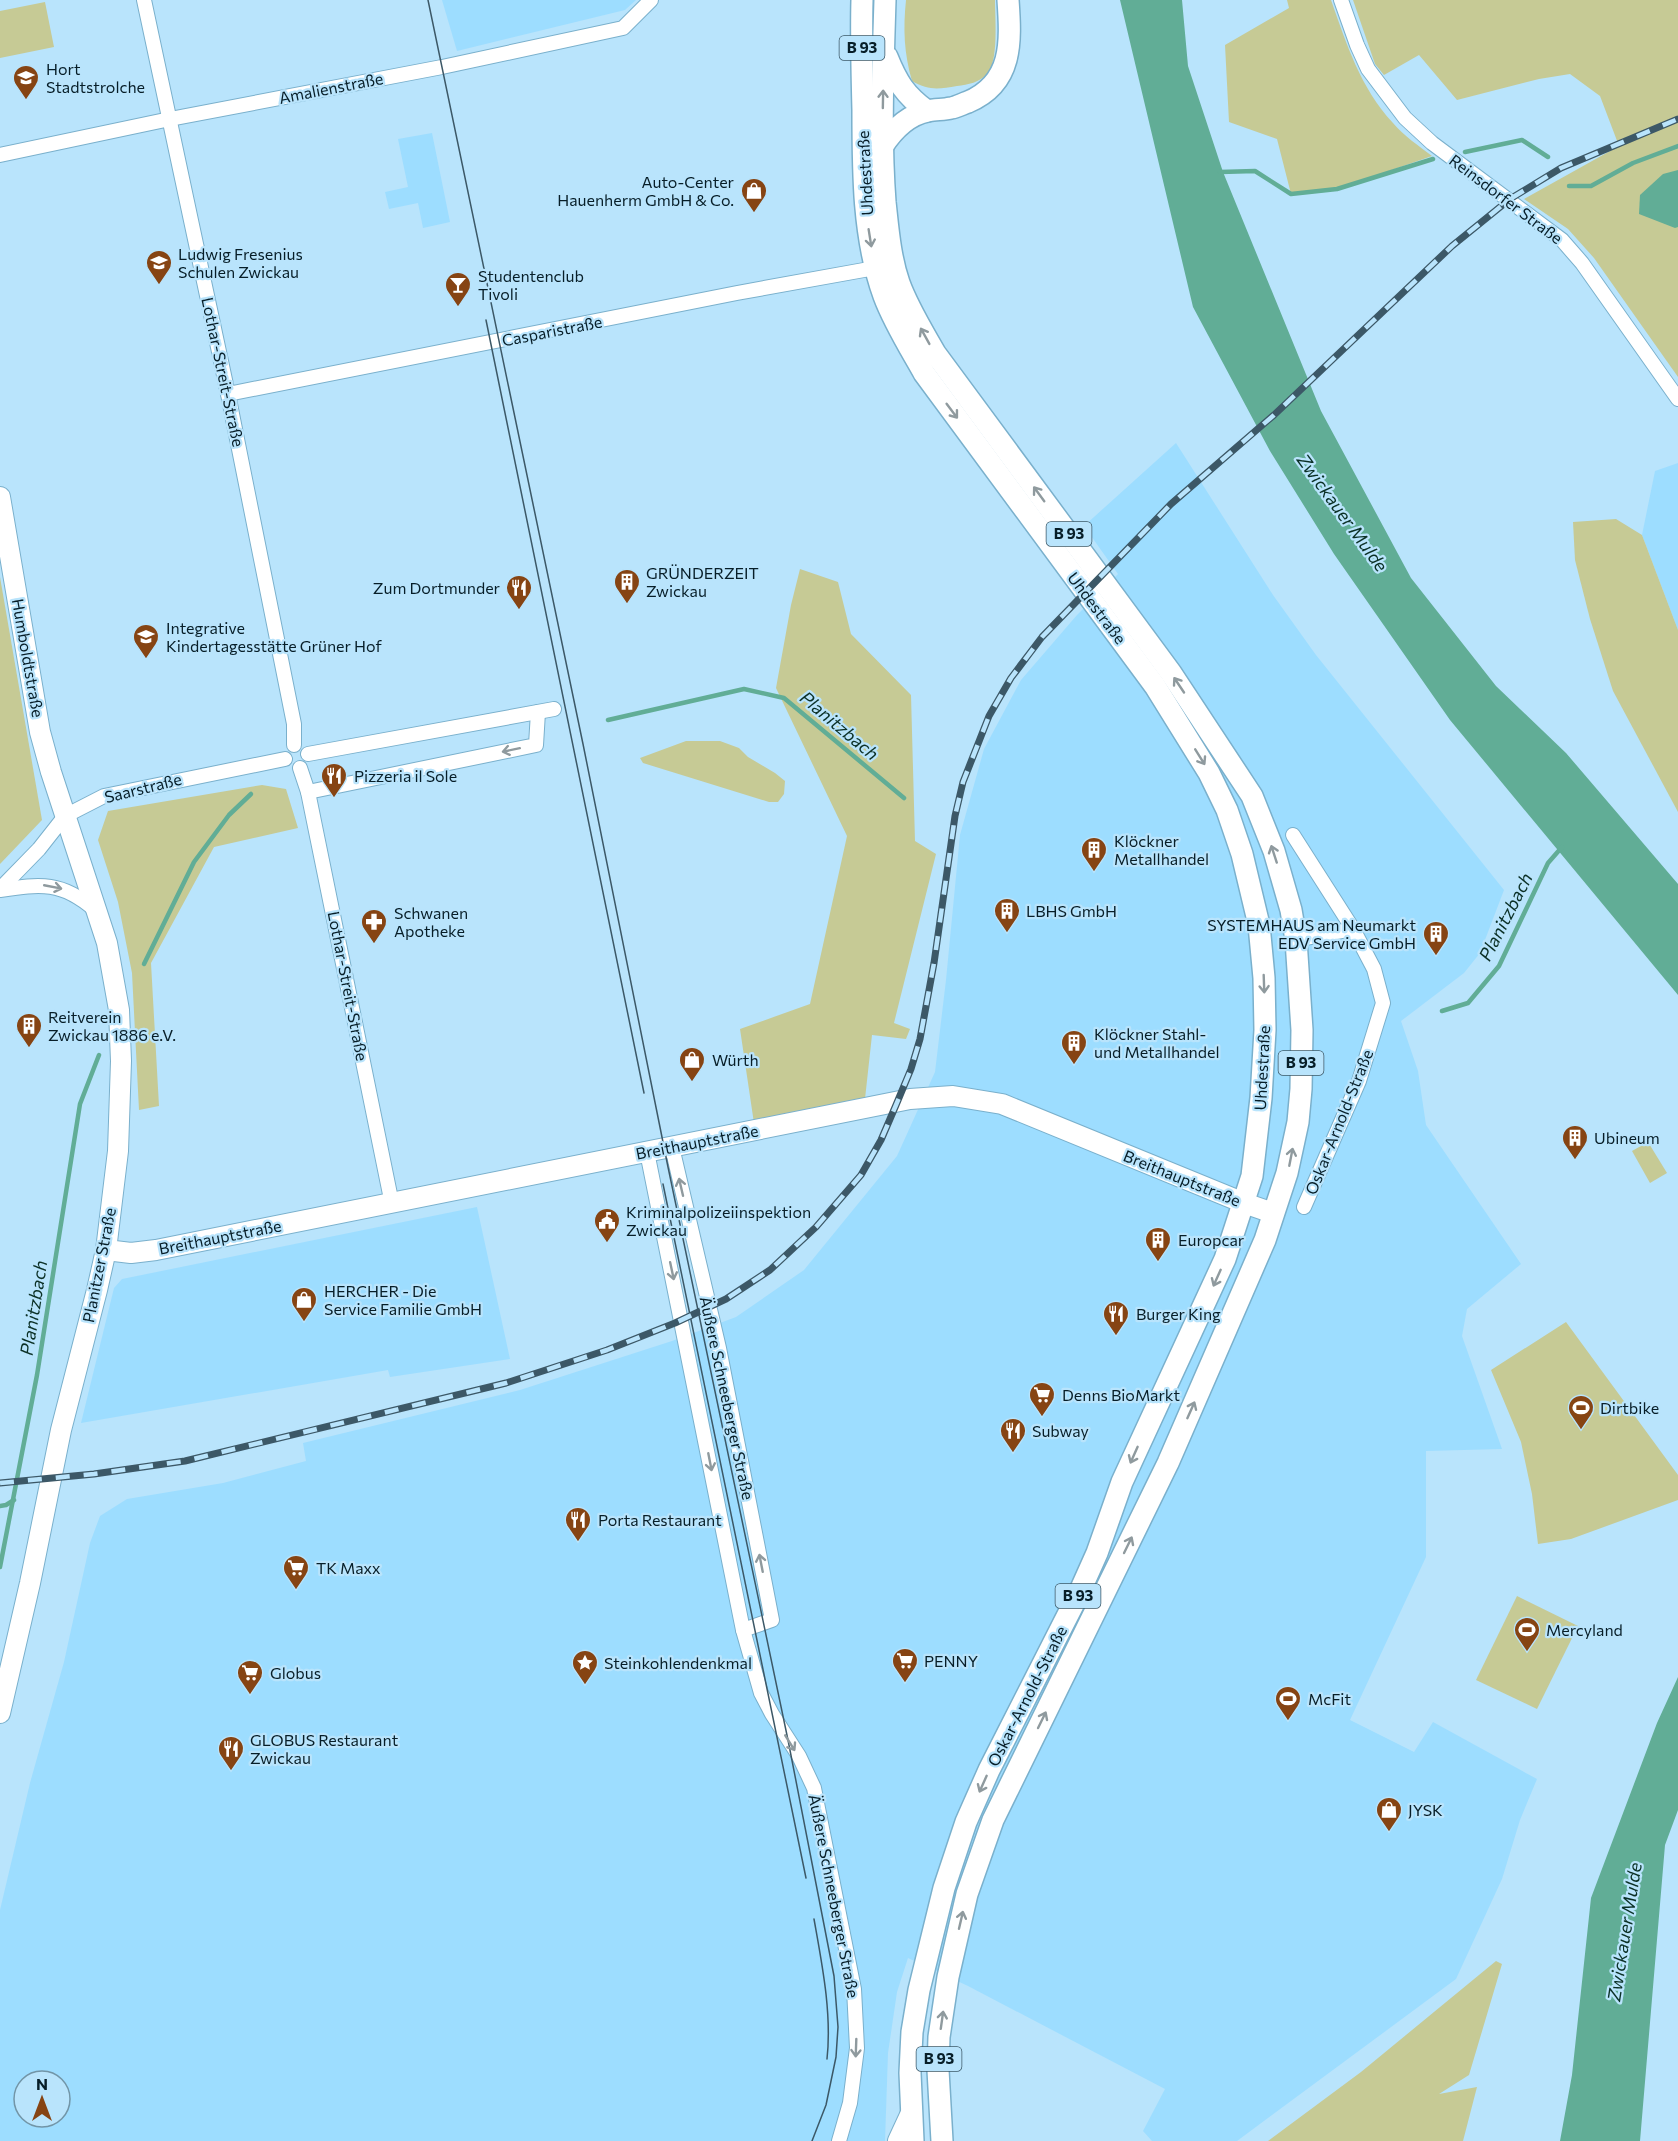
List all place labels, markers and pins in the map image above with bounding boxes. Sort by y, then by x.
place label: Hort Stadtstrolche [46,59,145,96]
school or university icon: Hort Stadtstrolche [11,63,41,101]
place label: Auto-Center Hauenherm GmbH & Co. [557,172,735,209]
shop icon: Auto-Center Hauenherm GmbH & Co. [739,176,769,214]
place label: Ludwig Fresenius Schulen Zwickau [178,244,303,281]
school or university icon: Ludwig Fresenius Schulen Zwickau [144,248,174,286]
place label: Studentenclub Tivoli [478,266,584,303]
bar icon: Studentenclub Tivoli [443,270,473,308]
place label: GRÜNDERZEIT Zwickau [646,563,759,600]
building icon: GRÜNDERZEIT Zwickau [612,567,642,605]
restaurant icon: Zum Dortmunder [504,573,534,611]
place label: Zum Dortmunder [373,578,501,597]
place label: Integrative Kindertagesstätte Grüner Hof [166,618,382,655]
school or university icon: Integrative Kindertagesstätte Grüner Hof [131,622,161,660]
restaurant icon: Pizzeria il Sole [319,761,349,799]
place label: Pizzeria il Sole [354,766,457,785]
place label: Klöckner Metallhandel [1114,831,1209,868]
building icon: Klöckner Metallhandel [1079,835,1109,873]
building icon: LBHS GmbH [992,896,1022,934]
place label: LBHS GmbH [1026,901,1117,920]
place label: Schwanen Apotheke [394,903,468,940]
pharmacy icon: Schwanen Apotheke [359,907,389,945]
place label: SYSTEMHAUS am Neumarkt EDV Service GmbH [1207,915,1416,952]
building icon: SYSTEMHAUS am Neumarkt EDV Service GmbH [1421,919,1451,957]
place label: Reitverein Zwickau 1886 e.V. [48,1007,176,1044]
building icon: Reitverein Zwickau 1886 e.V. [14,1011,44,1049]
place label: Klöckner Stahl- und Metallhandel [1094,1024,1220,1061]
building icon: Klöckner Stahl- und Metallhandel [1059,1028,1089,1066]
shop icon: Würth [677,1045,707,1083]
place label: Würth [712,1050,759,1069]
building icon: Ubineum [1560,1123,1590,1161]
place label: Ubineum [1594,1128,1660,1147]
place label: Kriminalpolizeiinspektion Zwickau [626,1202,811,1239]
public building icon: Kriminalpolizeiinspektion Zwickau [592,1206,622,1244]
building icon: Europcar [1143,1225,1173,1263]
place label: Europcar [1178,1230,1245,1249]
place label: HERCHER - Die Service Familie GmbH [324,1281,482,1318]
shop icon: HERCHER - Die Service Familie GmbH [289,1285,319,1323]
restaurant icon: Burger King [1101,1299,1131,1337]
place label: Burger King [1136,1304,1221,1323]
supermarket icon: Denns BioMarkt [1027,1380,1057,1418]
place label: Denns BioMarkt [1062,1385,1180,1404]
sports icon: Dirtbike [1566,1393,1596,1431]
place label: Dirtbike [1600,1398,1659,1417]
restaurant icon: Subway [998,1416,1028,1454]
place label: Subway [1032,1421,1089,1440]
restaurant icon: Porta Restaurant [563,1505,593,1543]
place label: Porta Restaurant [598,1510,722,1529]
supermarket icon: TK Maxx [281,1553,311,1591]
place label: TK Maxx [316,1558,381,1577]
sports icon: Mercyland [1512,1615,1542,1653]
place label: Mercyland [1546,1620,1623,1639]
supermarket icon: PENNY [890,1646,920,1684]
place icon: Steinkohlendenkmal [570,1648,600,1686]
place label: PENNY [924,1651,979,1670]
place label: Steinkohlendenkmal [604,1653,752,1672]
supermarket icon: Globus [235,1658,265,1696]
place label: Globus [270,1663,321,1682]
sports icon: McFit [1273,1684,1303,1722]
place label: McFit [1308,1689,1351,1708]
place label: GLOBUS Restaurant Zwickau [250,1730,399,1767]
restaurant icon: GLOBUS Restaurant Zwickau [216,1734,246,1772]
shop icon: JYSK [1374,1795,1404,1833]
place label: JYSK [1408,1800,1443,1819]

